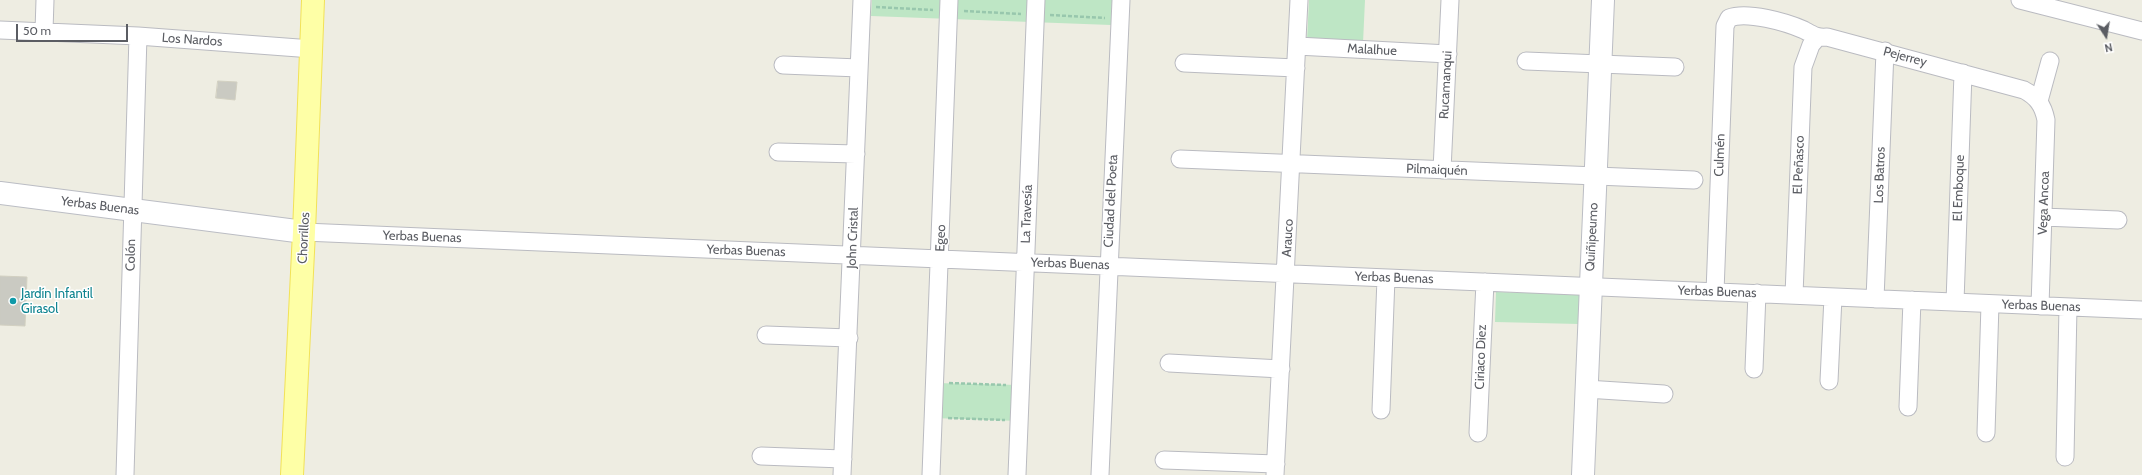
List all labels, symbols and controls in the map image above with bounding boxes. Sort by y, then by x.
scale bar [18,16,130,42]
north arrow [2086,16,2126,56]
text: 50 m [23,23,51,38]
street label: Los Nardos [161,30,223,50]
text: N [2103,40,2114,55]
street label: Malalhue [1347,41,1397,59]
street label: Pejerrey [1881,44,1929,70]
street label: Rucamanqui [1436,50,1456,120]
street label: Culmén [1711,133,1729,177]
street label: El Peñasco [1790,135,1808,195]
street label: Los Batros [1871,146,1889,204]
street label: Ciudad del Poeta [1101,154,1121,248]
street label: El Emboque [1950,154,1968,222]
street label: Pilmaiquén [1406,161,1468,179]
street label: Vega Ancoa [2035,171,2053,235]
street label: La Travesía [1018,184,1036,244]
street label: Yerbas Buenas [60,193,140,219]
street label: Quiñipeumo [1582,202,1602,272]
street label: John Cristal [844,207,862,269]
street label: Chorrillos [295,212,313,264]
street label: Arauco [1279,219,1297,257]
street label: Egeo [933,224,949,252]
street label: Yerbas Buenas [382,228,462,246]
street label: Colón [123,239,139,271]
street label: Yerbas Buenas [706,242,786,260]
street label: Yerbas Buenas [1030,255,1110,273]
street label: Yerbas Buenas [1354,269,1434,287]
street label: Yerbas Buenas [1677,283,1757,301]
place label: Jardín Infantil Girasol [21,286,93,317]
marker: Jardín Infantil Girasol [8,296,18,306]
street label: Yerbas Buenas [2001,297,2081,315]
street label: Ciriaco Diez [1472,324,1490,390]

